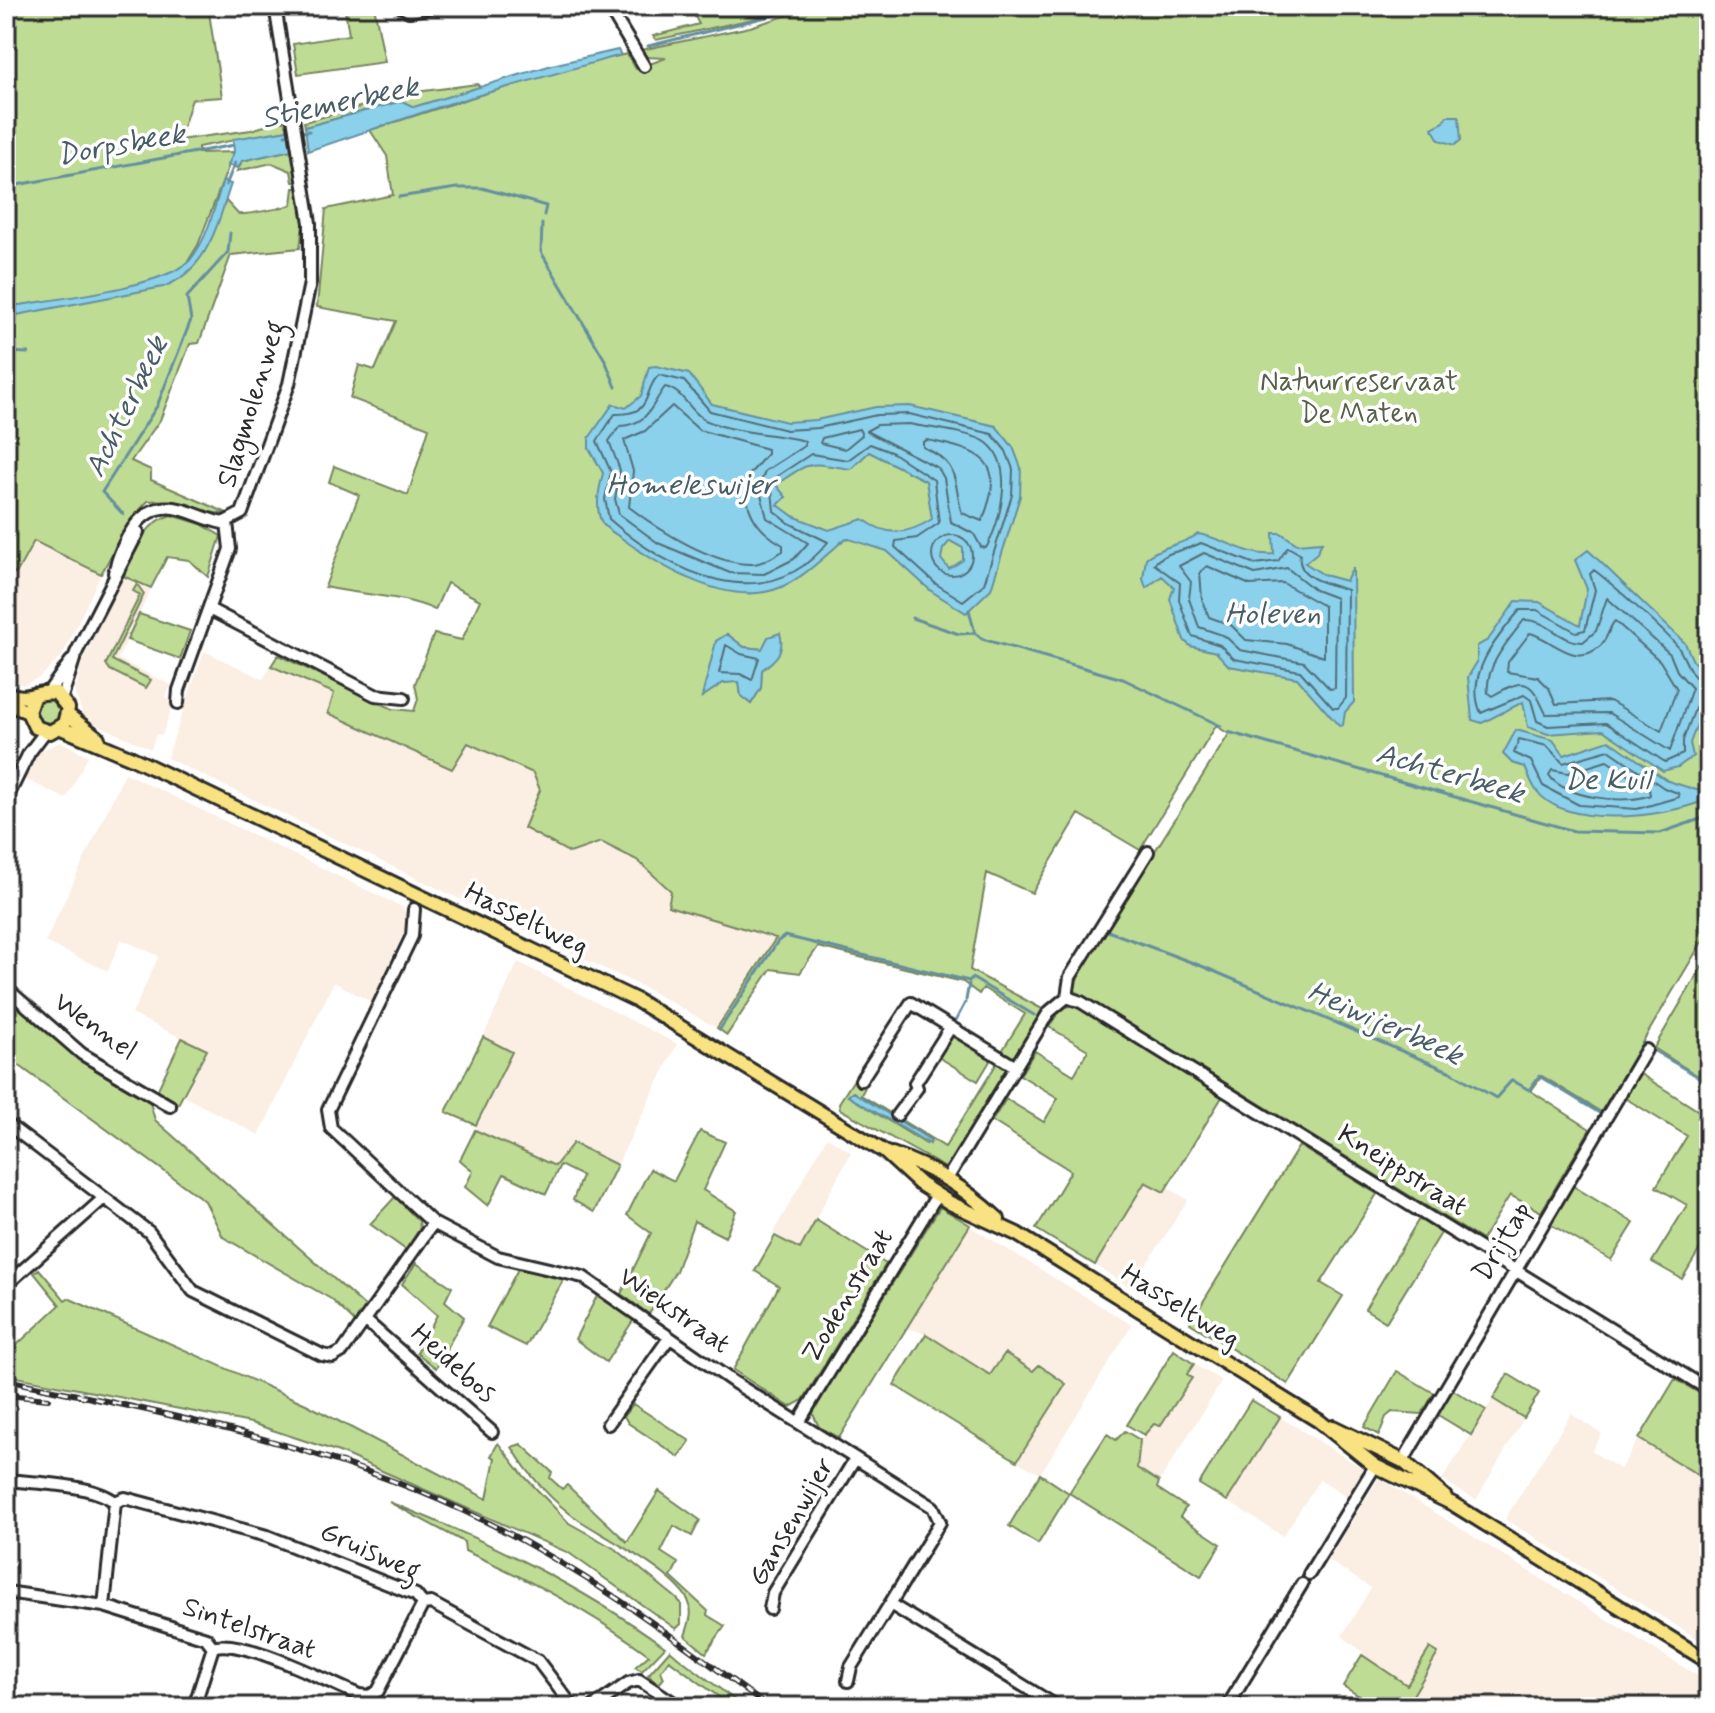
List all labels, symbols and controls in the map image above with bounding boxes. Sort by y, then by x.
water label: Stiemerbeek [258,67,424,139]
water label: Dorpsbeek [54,114,190,175]
street label: Slagmolenweg [209,316,298,493]
water label: Achterbeek [76,328,179,484]
park label: Natuurreservaat De Maten [1260,364,1458,433]
water label: Homeleswijer [607,466,779,505]
water label: Holeven [1225,595,1321,634]
water label: Achterbeek [1371,734,1530,814]
water label: De Kuil [1564,761,1654,800]
street label: Hasseltweg [458,874,594,966]
water label: Heiwijerbeek [1301,972,1470,1076]
street label: Wennel [46,984,144,1070]
street label: Kneippstraat [1330,1116,1474,1226]
street label: Drijtap [1465,1195,1541,1289]
street label: Zodenstraat [793,1222,903,1370]
street label: Hasseltweg [1114,1256,1246,1358]
street label: Wiekstraat [611,1259,737,1363]
street label: Heidebos [402,1316,504,1412]
street label: Gansenwijer [740,1451,844,1593]
street label: Gruisweg [312,1513,426,1593]
street label: Sintelstraat [177,1589,321,1669]

